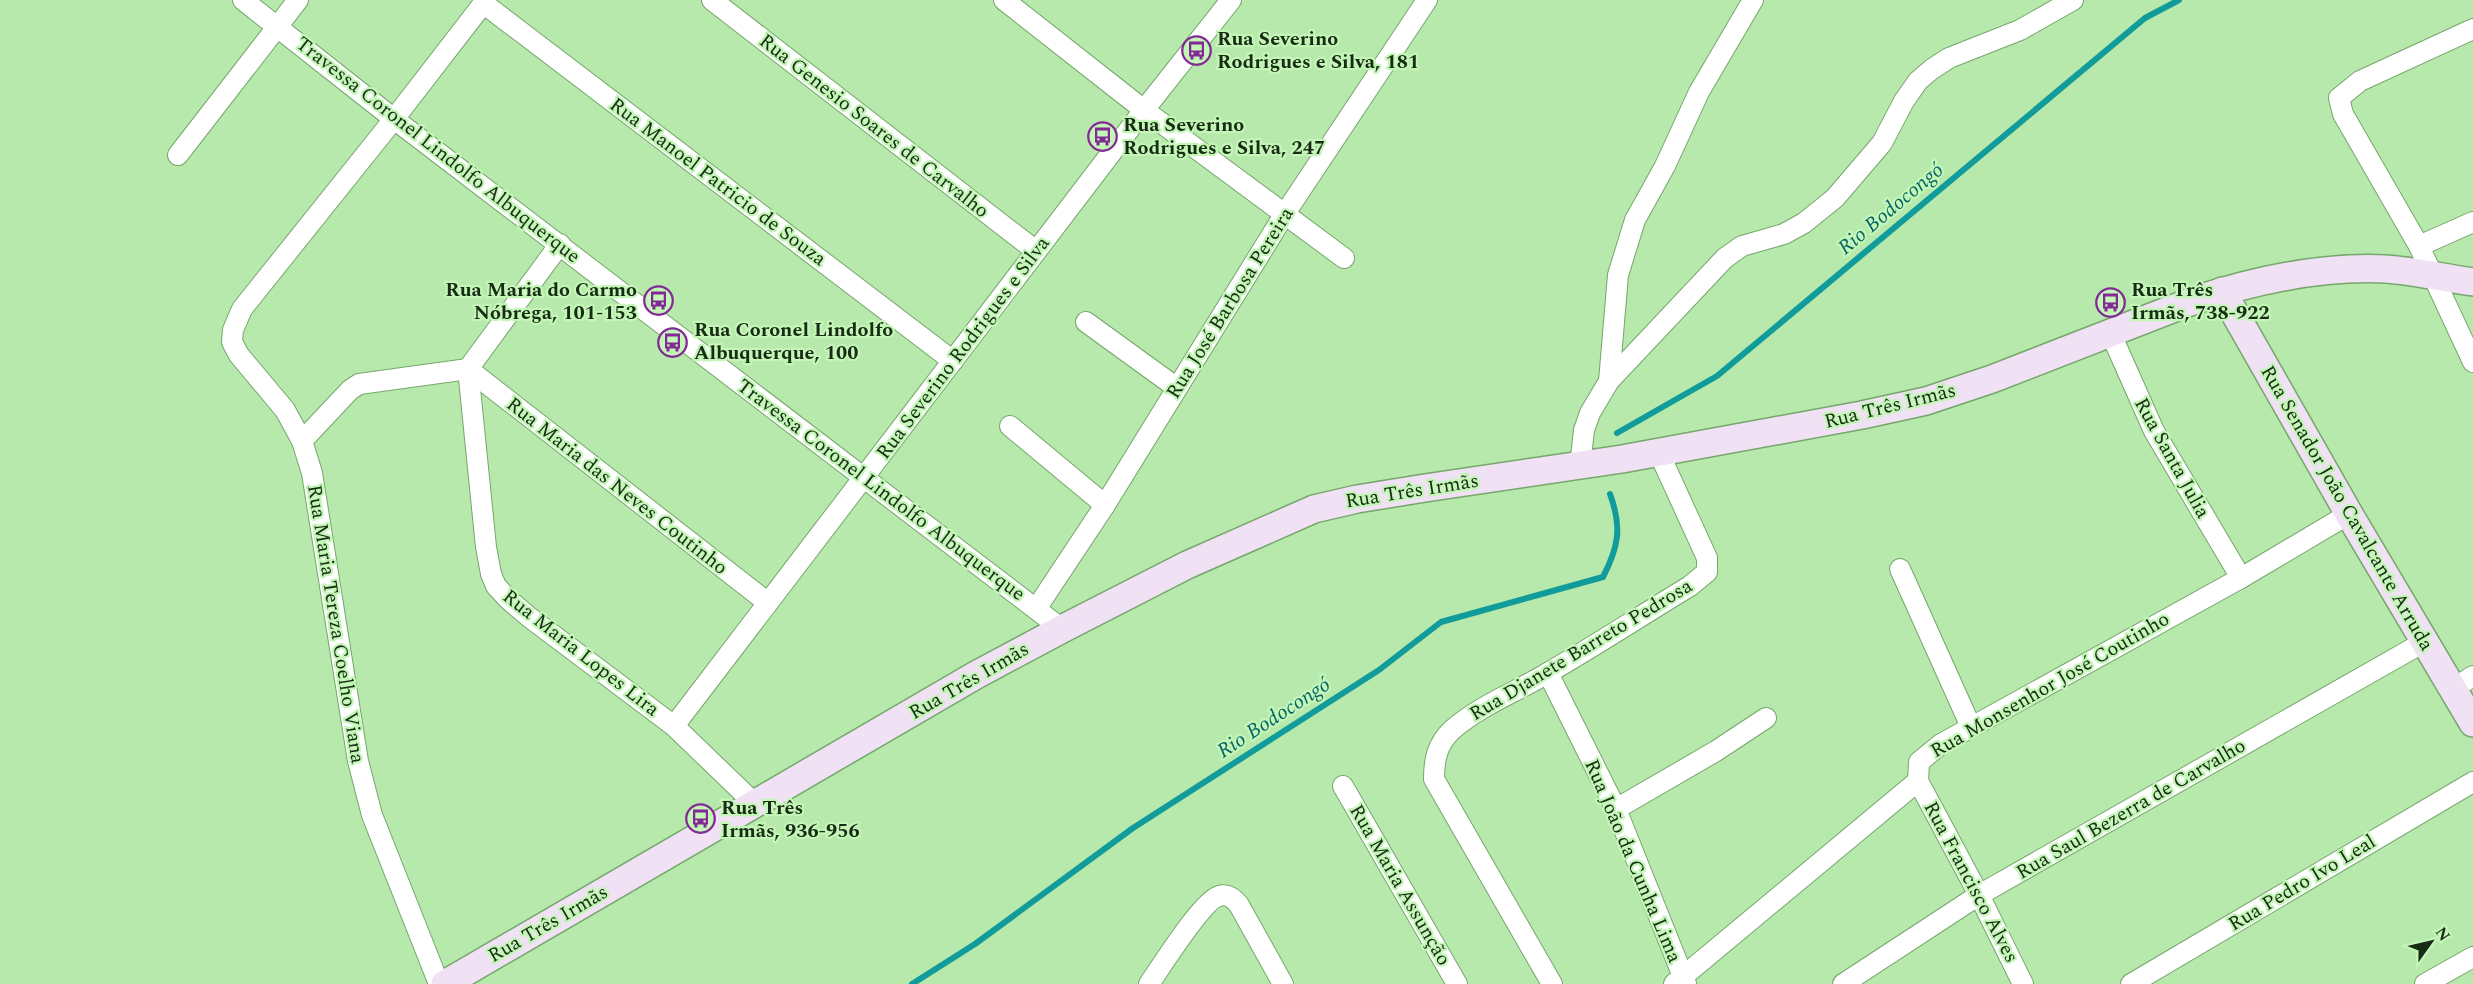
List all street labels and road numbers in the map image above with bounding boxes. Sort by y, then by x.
street label: Rua Genesio Soares de Carvalho [752,26,996,226]
street label: Travessa Coronel Lindolfo Albuquerque [289,29,587,271]
street label: Rua Manoel Patricio de Souza [603,90,833,274]
street label: Rua José Barbosa Pereira [1159,201,1301,405]
street label: Rua Severino Rodrigues e Silva [869,230,1057,466]
street label: Rua Senador João Cavalcante Arruda [2253,360,2441,657]
street label: Travessa Coronel Lindolfo Albuquerque [730,371,1032,609]
street label: Rua Três Irmãs [1821,375,1959,437]
street label: Rua Maria das Neves Coutinho [500,390,734,582]
street label: Rua Santa Julia [2126,392,2218,524]
street label: Rua Três Irmãs [1343,466,1481,516]
street label: Rua Maria Tereza Coelho Viana [299,482,373,766]
street label: Rua Djanete Barreto Pedrosa [1464,571,1698,729]
street label: Rua Maria Lopes Lira [496,582,666,724]
street label: Rua Monsenhor José Coutinho [1925,604,2175,766]
street label: Rua Três Irmãs [903,634,1035,728]
street label: Rua Saul Bezerra de Carvalho [2011,731,2251,887]
street label: Rua João da Cunha Lima [1576,755,1690,968]
street label: Rua Francisco Alves [1916,796,2026,968]
street label: Rua Maria Assunção [1341,799,1459,971]
street label: Rua Pedro Ivo Leal [2223,827,2381,939]
street label: Rua Três Irmãs [482,877,614,971]

